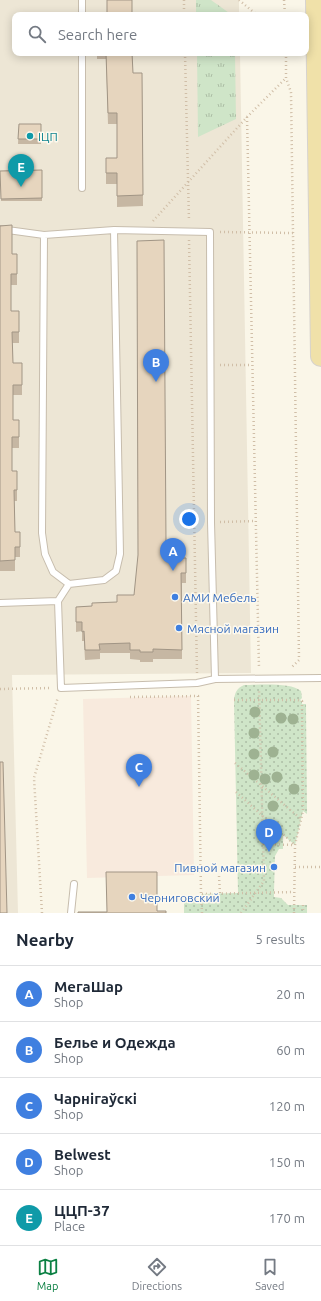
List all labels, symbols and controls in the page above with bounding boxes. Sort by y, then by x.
search box [12,12,309,56]
icon: search [26,23,48,45]
text: Search here [58,26,137,43]
place label: ІЦП [38,130,58,143]
marker: ІЦП [25,131,35,141]
pin: E [8,154,34,187]
pin: B [143,349,169,382]
your location [179,509,199,529]
pin: A [160,538,186,571]
place label: АМИ Мебель [183,591,256,604]
marker: АМИ Мебель [170,592,180,602]
place label: Мясной магазин [187,622,279,635]
marker: Мясной магазин [174,623,184,633]
pin: C [126,754,152,787]
pin: D [256,819,282,852]
place label: Пивной магазин [174,861,266,874]
marker: Пивной магазин [269,862,279,872]
place label: Черниговский [140,891,220,904]
marker: Черниговский [127,892,137,902]
text: Nearby [16,930,74,949]
text: 5 results [255,932,305,946]
text: МегаШар [54,978,123,995]
text: A [24,987,34,1001]
text: 20 m [276,987,305,1001]
text: Shop [54,995,83,1009]
text: Белье и Одежда [54,1034,176,1051]
text: B [25,1043,33,1057]
text: 60 m [276,1043,305,1057]
text: Shop [54,1051,83,1065]
text: Чарнігаўскі [54,1090,137,1107]
text: C [25,1099,33,1113]
text: 120 m [269,1099,305,1113]
text: Shop [54,1107,83,1121]
text: Belwest [54,1146,111,1163]
text: D [24,1155,34,1169]
text: 150 m [269,1155,305,1169]
text: Shop [54,1163,83,1177]
text: ЦЦП-37 [54,1202,110,1219]
text: E [25,1211,33,1225]
text: 170 m [269,1211,305,1225]
text: Place [54,1219,85,1233]
tab: Map [37,1256,59,1292]
tab: Directions [132,1256,182,1292]
tab: Saved [255,1256,284,1292]

